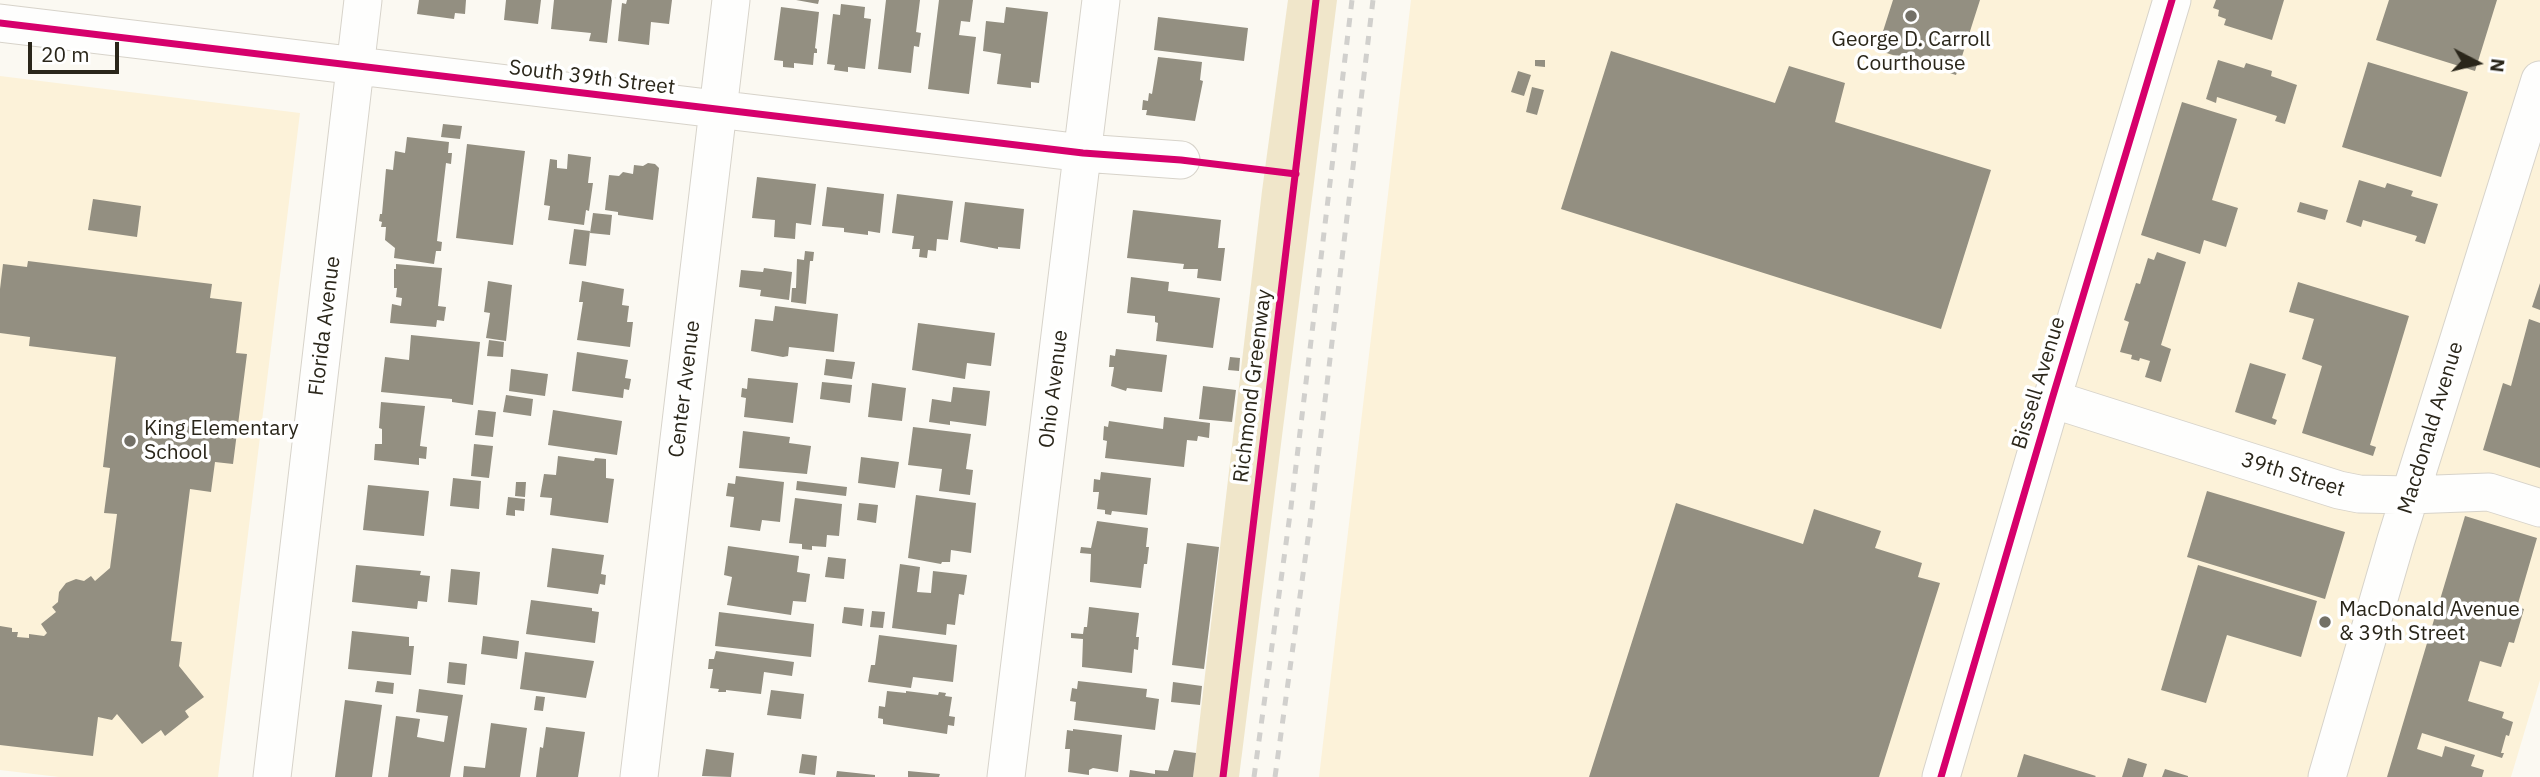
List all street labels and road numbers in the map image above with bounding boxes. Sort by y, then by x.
street label: South 39th Street [507,55,677,101]
street label: Florida Avenue [304,255,346,397]
street label: Richmond Greenway [1229,288,1277,484]
street label: Bissell Avenue [2007,314,2071,452]
street label: Center Avenue [664,319,706,459]
street label: Ohio Avenue [1034,328,1074,450]
street label: Macdonald Avenue [2393,339,2469,517]
street label: 39th Street [2238,447,2348,503]

